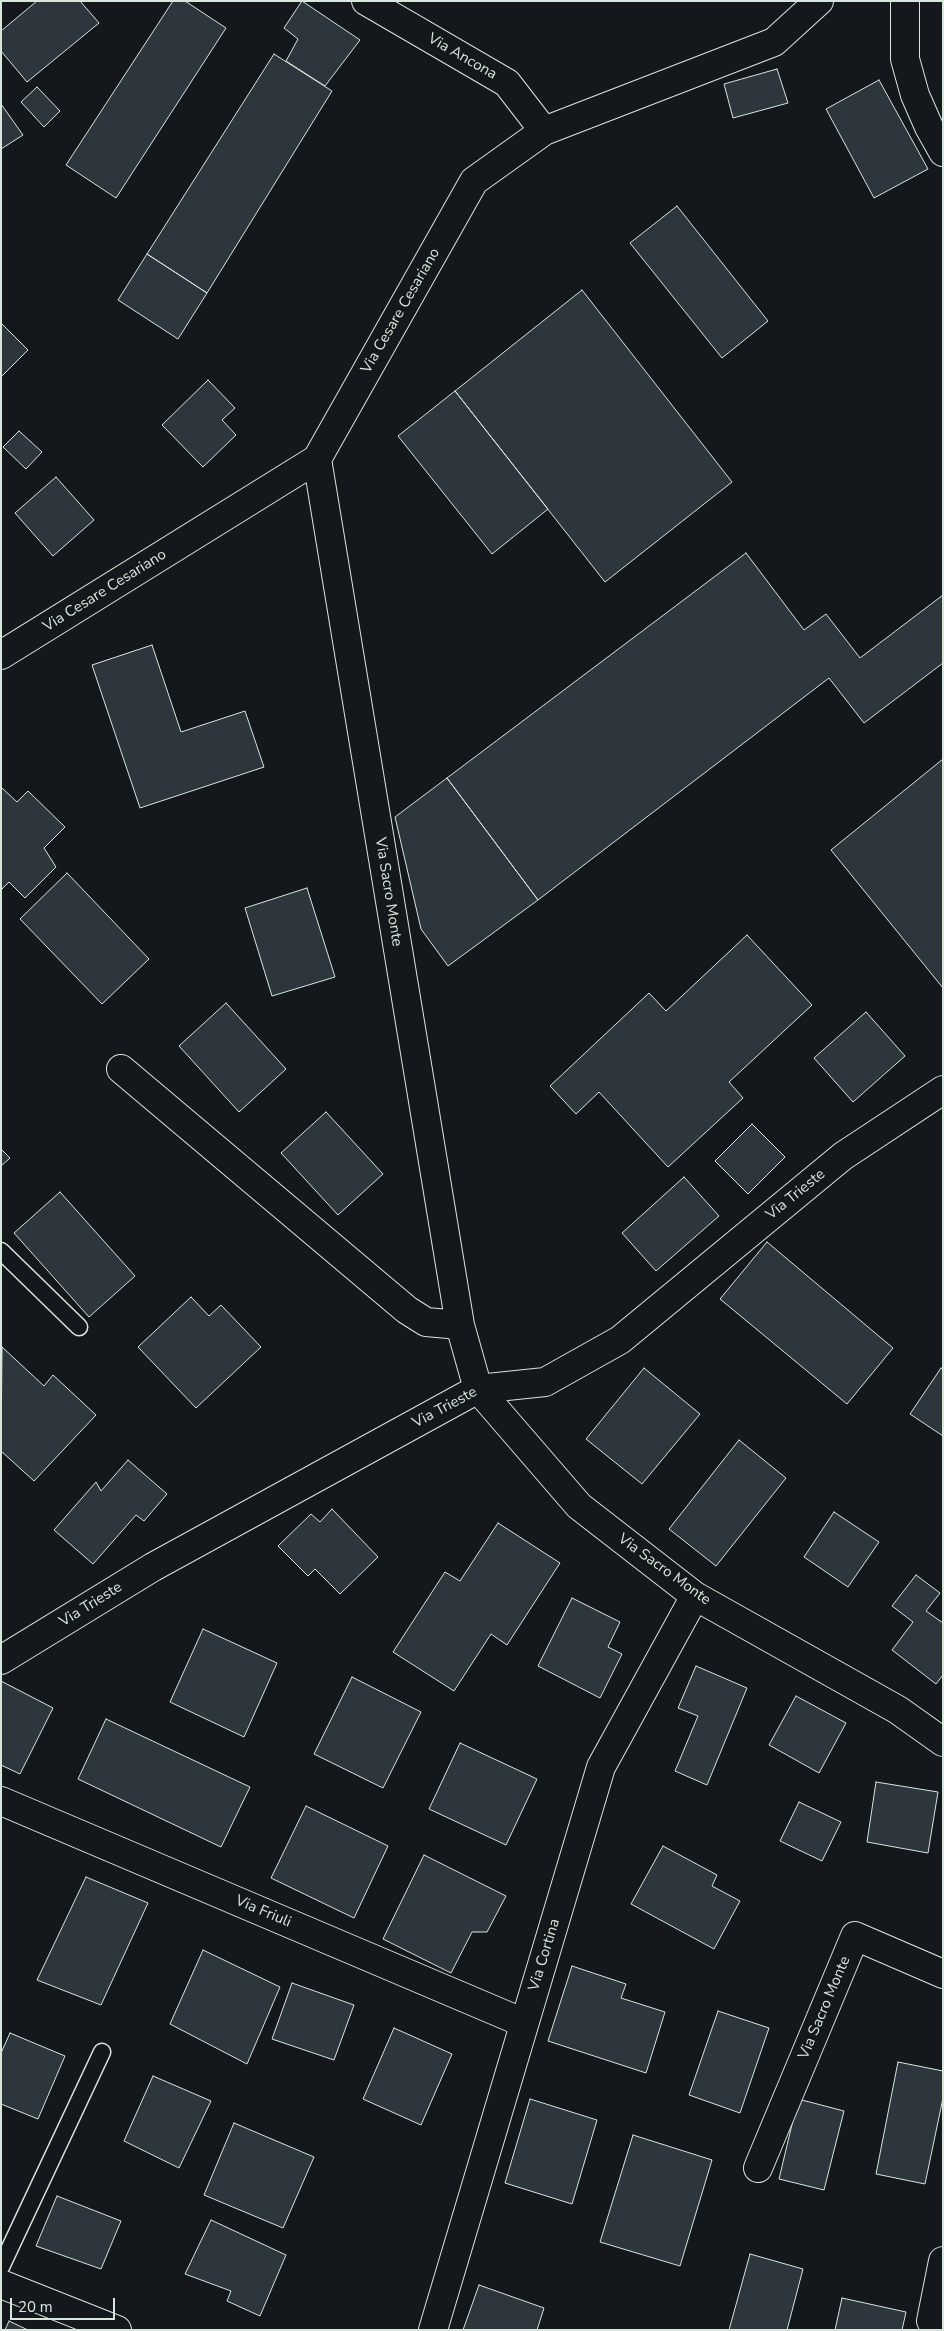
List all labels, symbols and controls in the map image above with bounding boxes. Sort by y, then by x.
street label: Via Ancona [424,30,500,84]
street label: Via Cesare Cesariano [358,245,444,377]
street label: Via Cesare Cesariano [40,546,170,636]
street label: Via Sacro Monte [371,836,405,948]
street label: Via Trieste [763,1166,829,1224]
street label: Via Trieste [410,1383,480,1433]
street label: Via Sacro Monte [614,1530,714,1610]
street label: Via Trieste [56,1579,126,1631]
street label: Via Friuli [232,1892,294,1932]
street label: Via Cortina [526,1917,564,1993]
street label: Via Sacro Monte [795,1954,855,2062]
scale bar [12,2288,118,2320]
text: 20 m [18,2297,53,2317]

